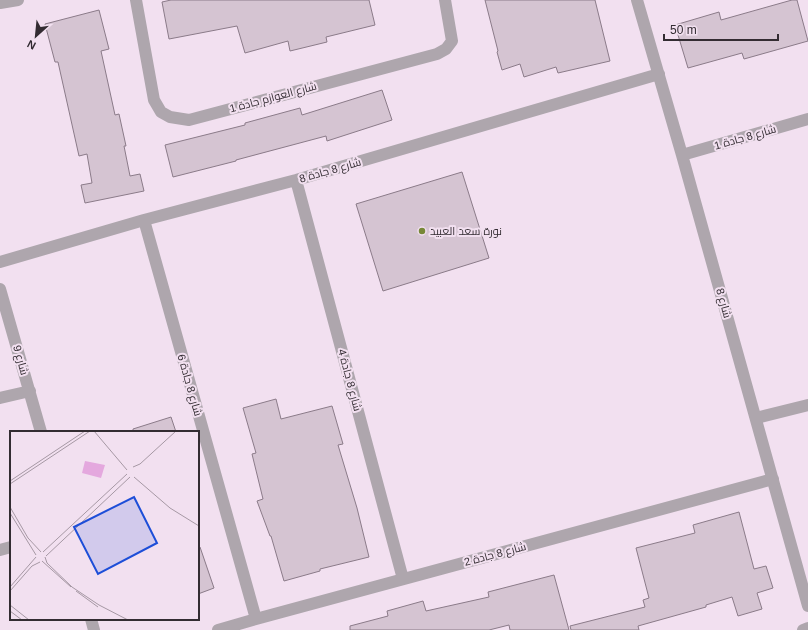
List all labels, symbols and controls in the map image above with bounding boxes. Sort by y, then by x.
north arrow [16,16,56,56]
scale bar [664,16,778,42]
text: 50 m [670,23,697,37]
text: N [25,38,38,52]
street label: شارع العوازم جادة 1 [228,80,318,116]
street label: شارع 8 جادة 1 [713,122,778,153]
street label: شارع 8 جادة 8 [298,155,363,186]
place label: نورة سعد العبيد [430,225,502,238]
marker: نورة سعد العبيد [417,226,427,236]
street label: شارع 8 [712,287,734,320]
street label: شارع 9 [9,344,31,377]
street label: شارع 8 جادة 4 [334,348,364,413]
street label: شارع 8 جادة 6 [174,353,205,418]
inset map [10,431,199,620]
street label: شارع 8 جادة 2 [463,540,528,570]

